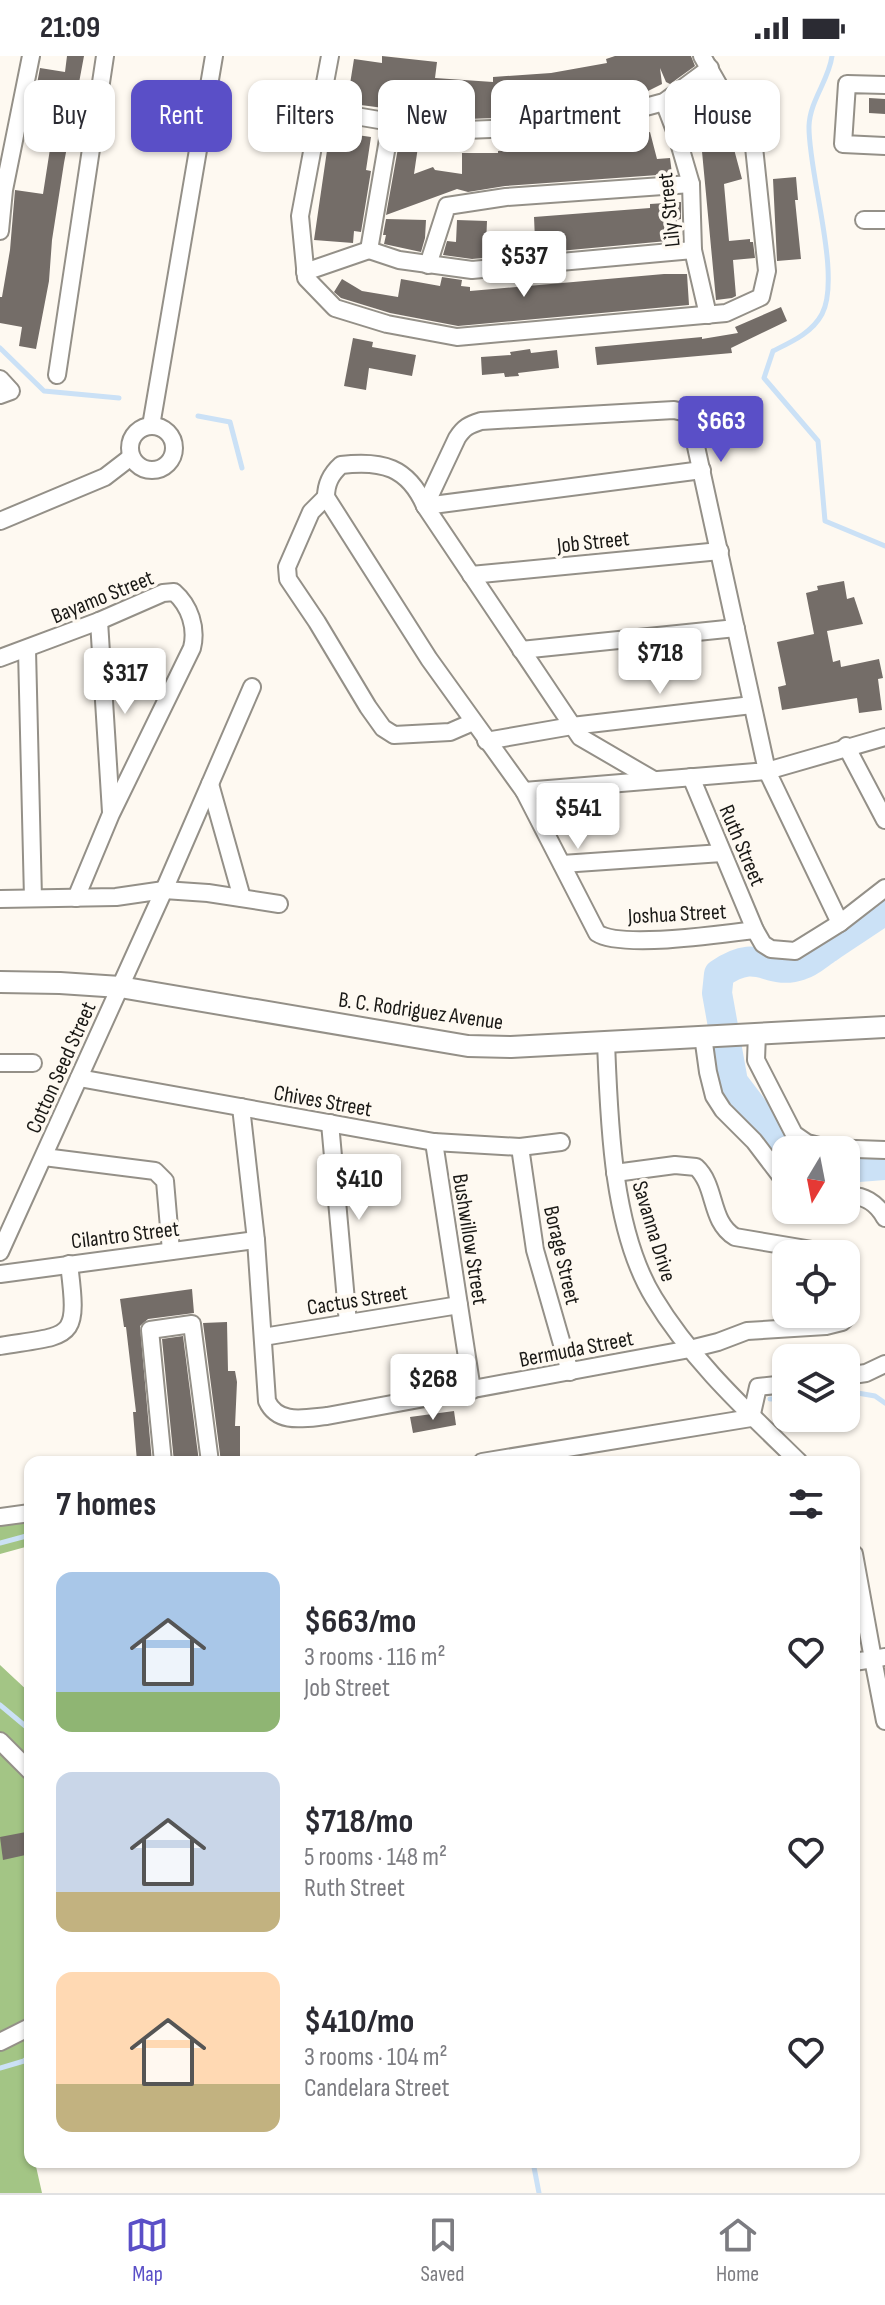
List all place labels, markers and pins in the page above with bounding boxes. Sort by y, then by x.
pin: $537 [477,231,571,299]
pin: $663 [674,396,768,464]
pin: $718 [613,628,707,696]
pin: $317 [78,648,172,716]
pin: $541 [531,783,625,851]
pin: $410 [312,1154,406,1222]
pin: $268 [386,1354,480,1422]

